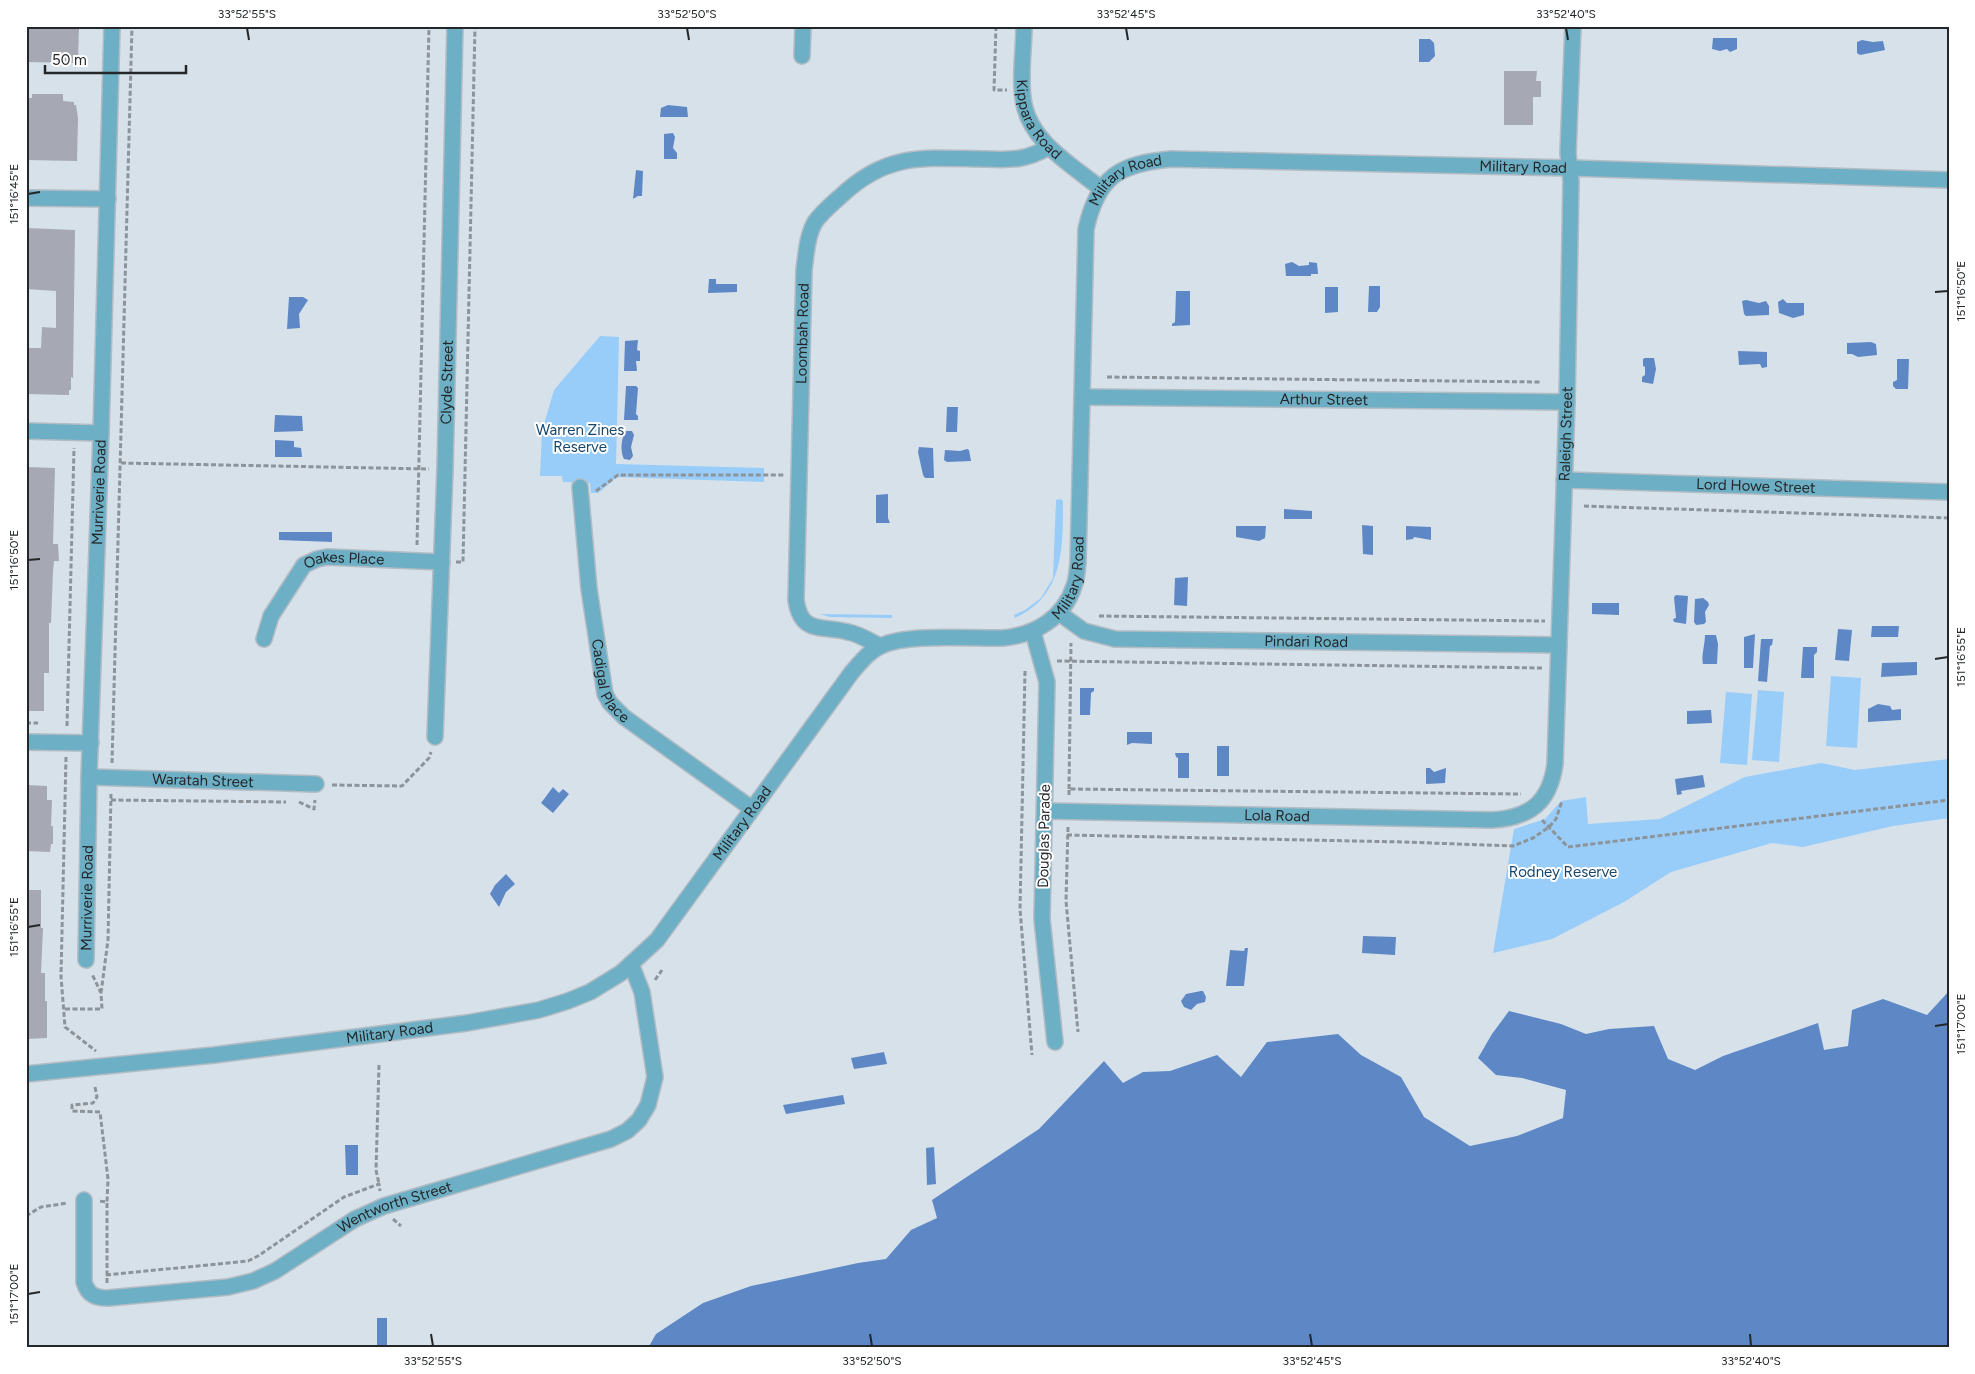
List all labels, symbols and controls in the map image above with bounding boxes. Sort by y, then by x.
text: 33°52'55"S [218,7,276,21]
text: 33°52'50"S [657,7,717,21]
text: 33°52'45"S [1096,7,1156,21]
text: 33°52'40"S [1536,7,1596,21]
scale bar [45,42,186,74]
text: 50 m [52,51,87,69]
street label: Kippara Road [1013,79,1065,163]
street label: Military Road [1085,151,1163,209]
street label: Military Road [1479,157,1567,177]
text: 151°16'45"E [7,164,21,224]
text: 151°16'50"E [1954,261,1968,321]
street label: Loombah Road [792,283,813,384]
street label: Clyde Street [437,339,457,425]
street label: Raleigh Street [1555,386,1576,482]
street label: Arthur Street [1280,390,1369,409]
park label: Warren Zines Reserve [536,421,624,456]
street label: Murriverie Road [88,439,110,545]
street label: Lord Howe Street [1696,475,1816,497]
text: 151°16'50"E [7,530,21,590]
street label: Military Road [1048,536,1088,623]
street label: Oakes Place [301,548,385,573]
text: 151°16'55"E [1954,627,1968,687]
street label: Pindari Road [1264,632,1348,651]
street label: Cadigal Place [588,638,633,727]
street label: Waratah Street [152,770,254,791]
street label: Military Road [709,782,775,864]
street label: Douglas Parade [1034,784,1054,888]
street label: Lola Road [1244,806,1310,825]
street label: Murriverie Road [77,845,97,951]
park label: Rodney Reserve [1509,863,1617,881]
text: 151°16'55"E [7,897,21,957]
text: 151°17'00"E [1954,993,1968,1055]
street label: Military Road [345,1018,434,1047]
street label: Wentworth Street [334,1177,454,1237]
text: 151°17'00"E [7,1263,21,1325]
text: 33°52'55"S [404,1354,462,1368]
text: 33°52'50"S [842,1354,902,1368]
text: 33°52'45"S [1282,1354,1342,1368]
text: 33°52'40"S [1721,1354,1781,1368]

